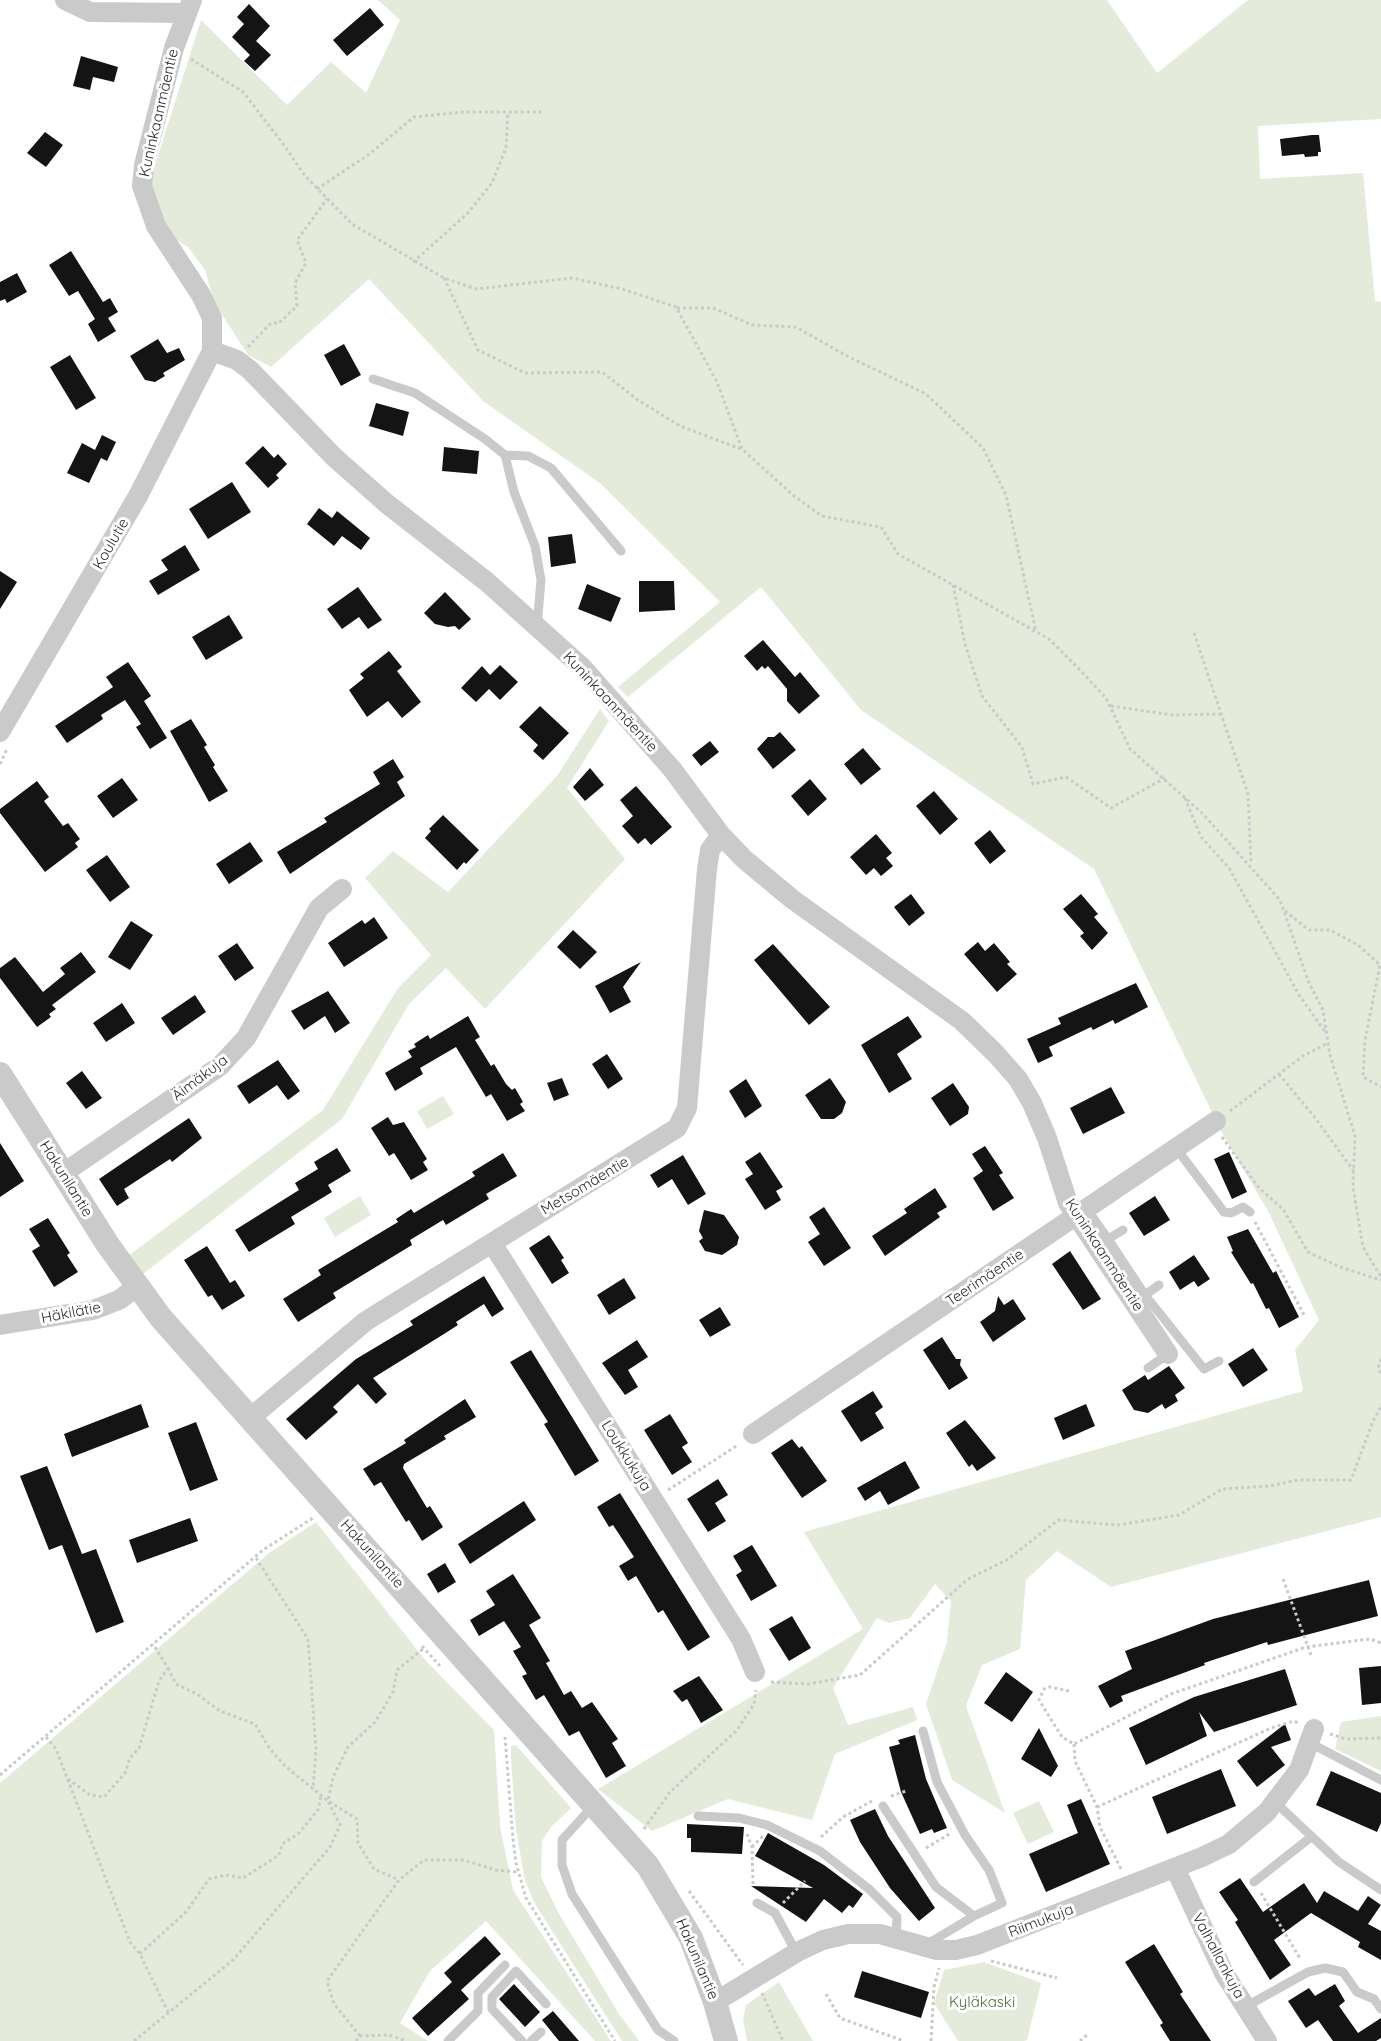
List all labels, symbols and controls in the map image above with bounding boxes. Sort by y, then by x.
street label: Kuninkaanmäentie [136,47,182,179]
street label: Koulutie [89,515,133,573]
street label: Kuninkaanmäentie [559,648,661,756]
street label: Äimäkuja [169,1051,231,1105]
street label: Hakunilantie [36,1138,96,1220]
street label: Metsomäentie [538,1153,632,1219]
street label: Kuninkaanmäentie [1061,1195,1147,1315]
street label: Teerimäentie [943,1245,1027,1311]
street label: Häkilätie [40,1298,102,1328]
street label: Loukkukuja [597,1417,655,1495]
street label: Hakunilantie [336,1516,408,1592]
street label: Riimukuja [1006,1900,1076,1942]
street label: Valhallankuja [1188,1910,1248,2002]
street label: Hakunilantie [672,1916,722,2002]
park label: Kyläkaski [949,1993,1015,2011]

